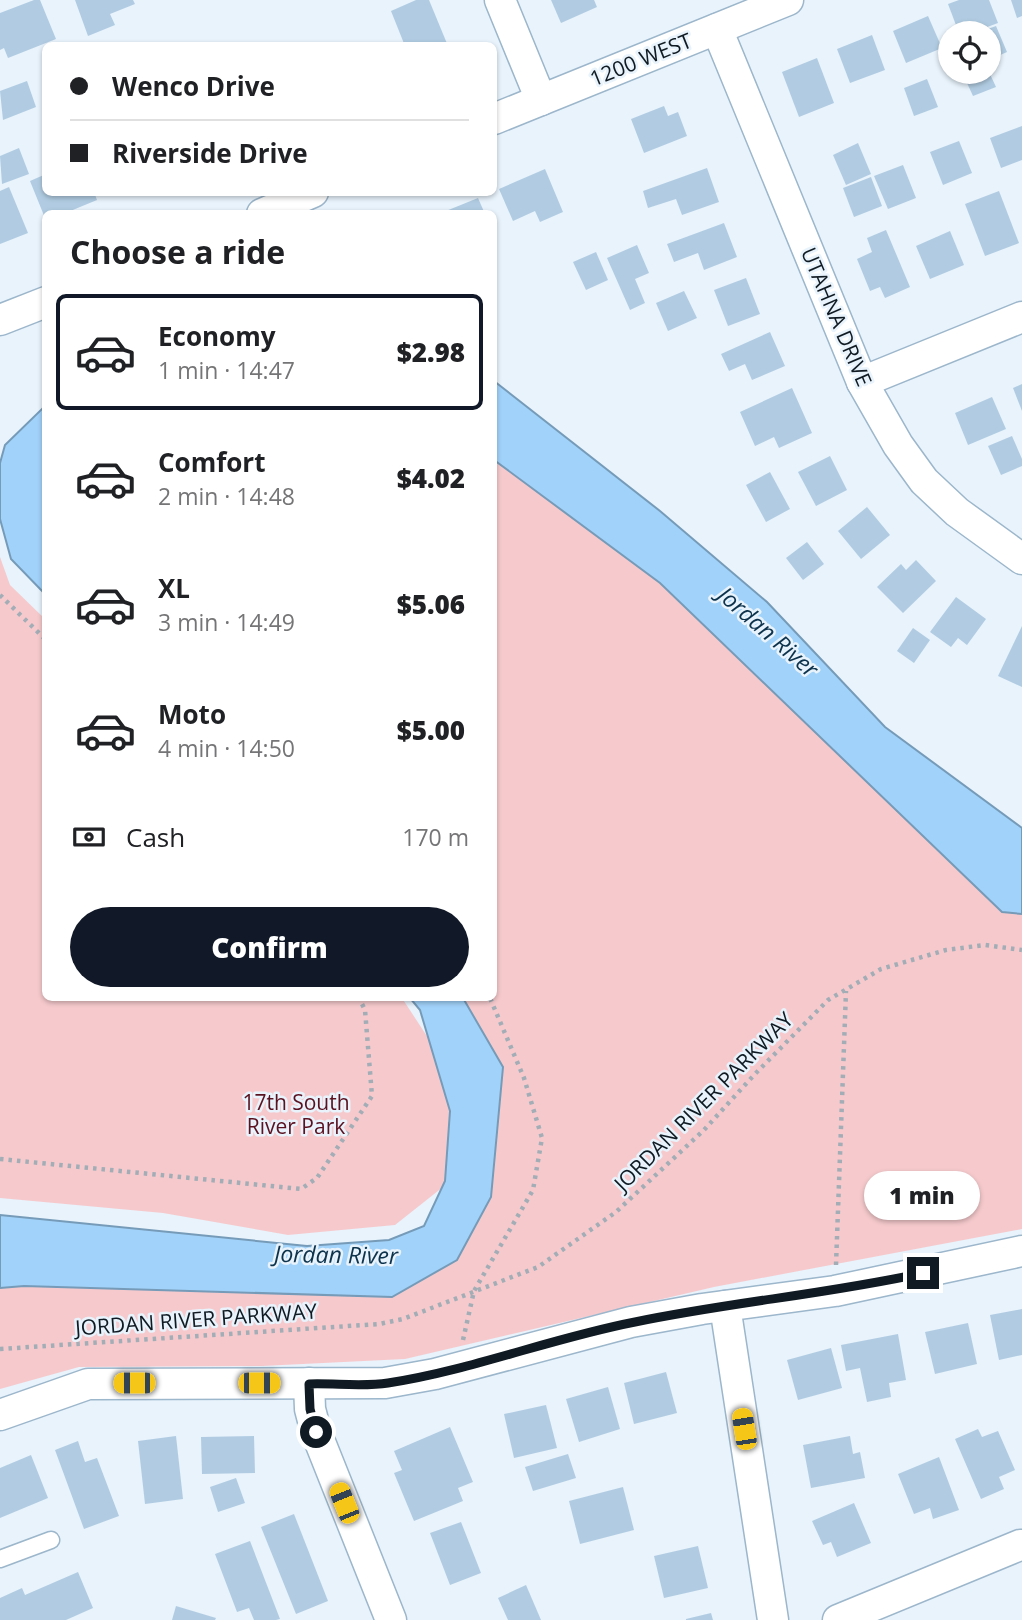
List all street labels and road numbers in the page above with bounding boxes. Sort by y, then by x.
street label: 1200 WEST [585,26,696,92]
street label: UTAHNA DRIVE [795,243,879,390]
street label: JORDAN RIVER PARKWAY [606,1006,799,1198]
street label: JORDAN RIVER PARKWAY [72,1297,318,1342]

